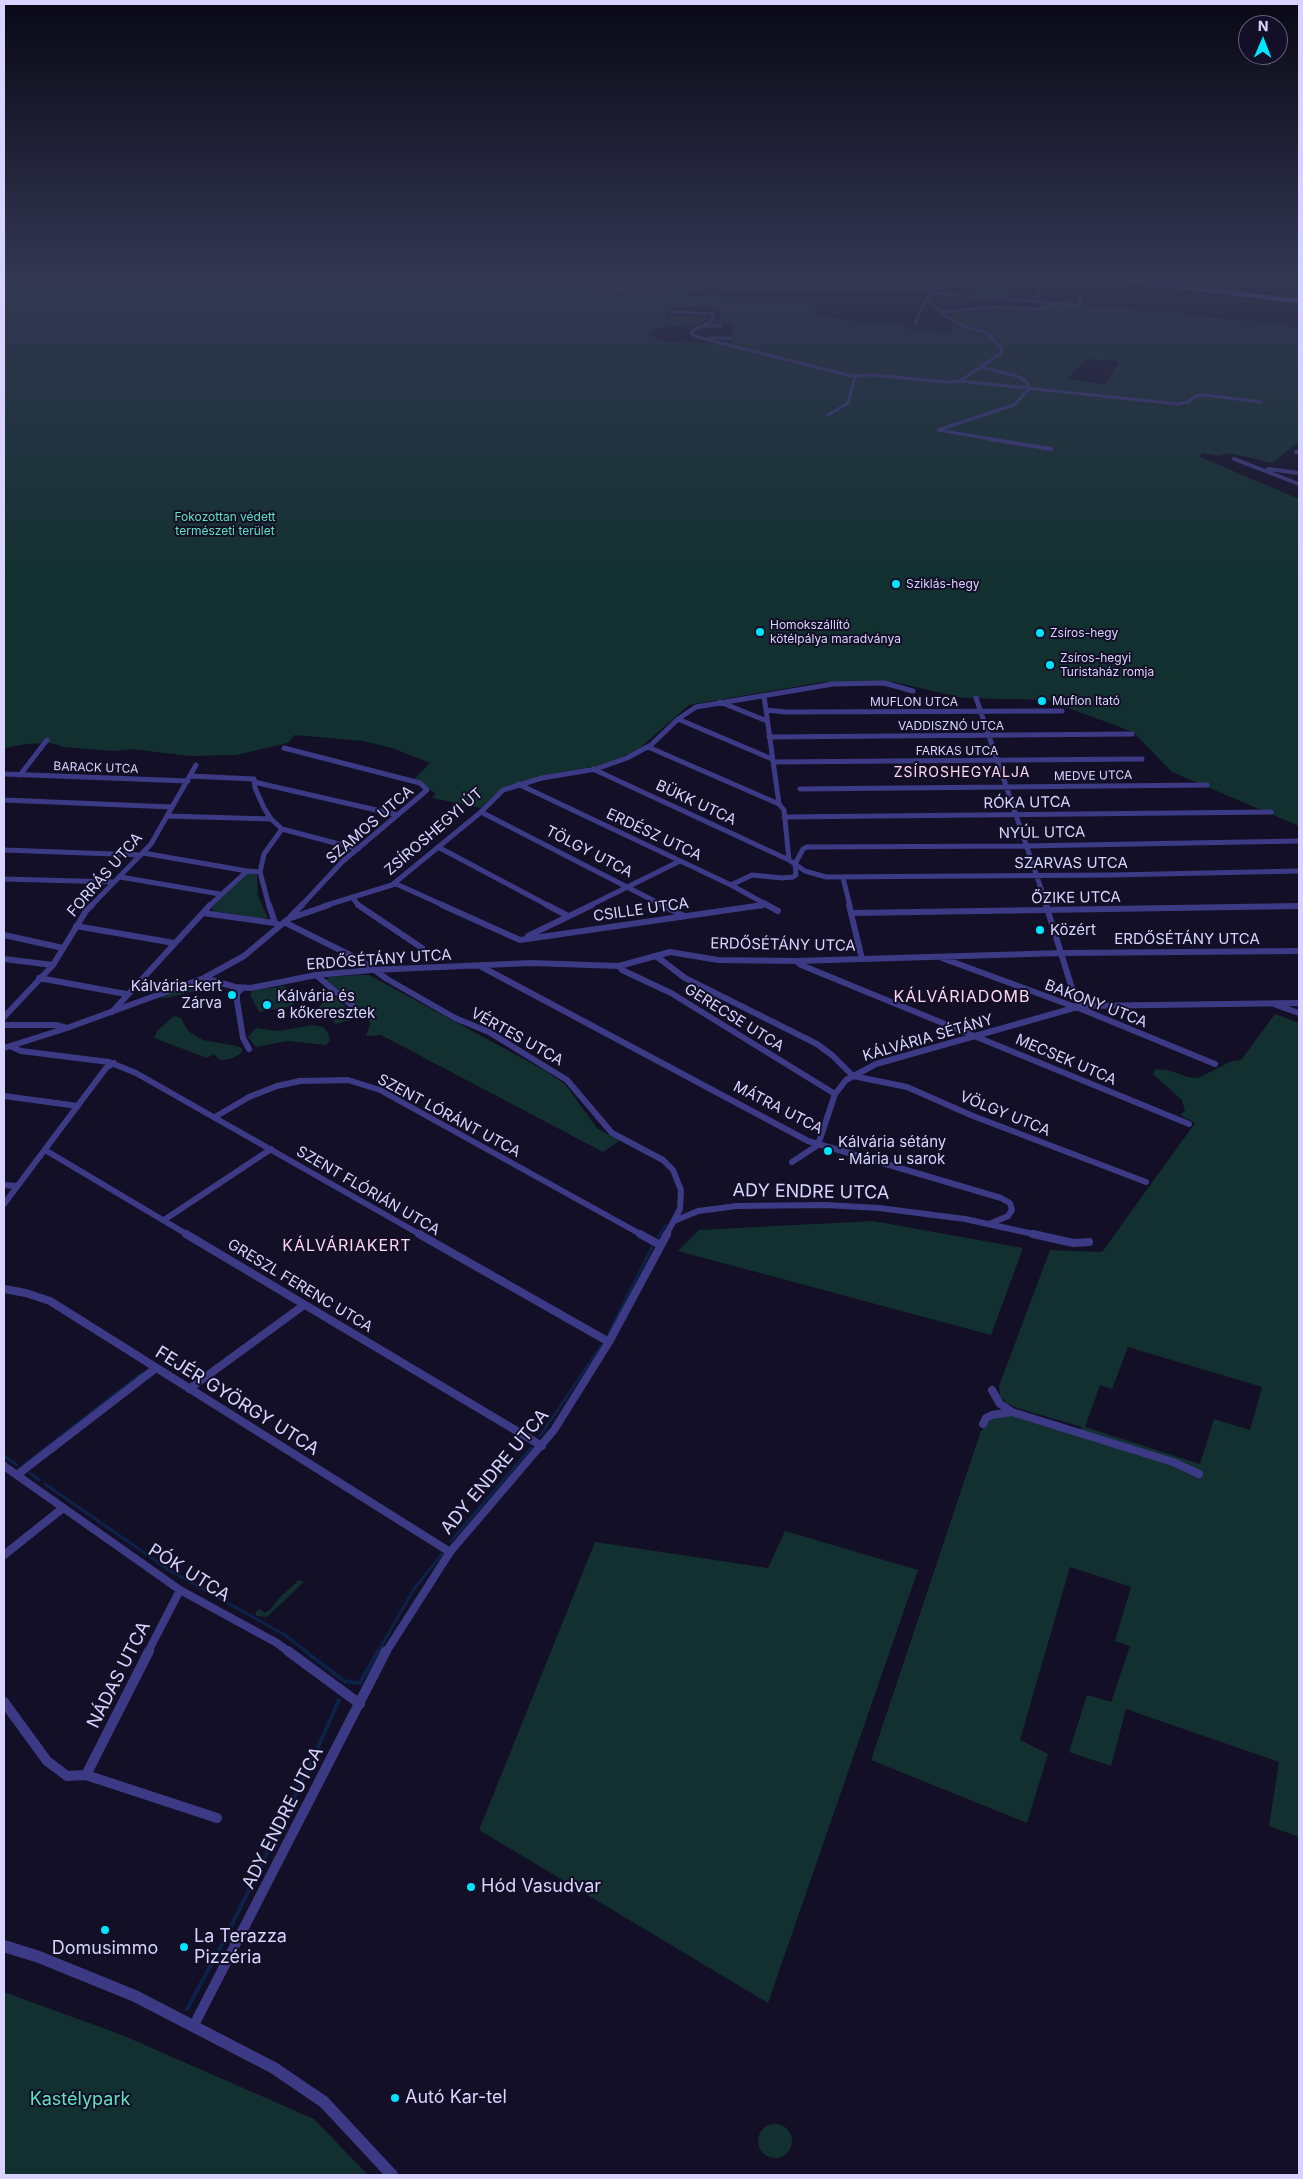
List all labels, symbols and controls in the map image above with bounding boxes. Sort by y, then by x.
north arrow [1238,15,1288,65]
text: N [1258,17,1269,34]
park label: Fokozottan védett természeti terület [174,510,276,538]
place label: Sziklás-hegy [906,577,980,591]
marker: Sziklás-hegy [890,578,902,590]
place label: Homokszállító kötélpálya maradványa [770,618,901,646]
marker: Homokszállító kötélpálya maradványa [754,626,766,638]
place label: Zsíros-hegy [1050,626,1118,640]
marker: Zsíros-hegy [1034,627,1046,639]
place label: Zsíros-hegyi Turistaház romja [1060,651,1154,679]
marker: Zsíros-hegyi Turistaház romja [1044,659,1056,671]
place label: Muflon Itató [1052,694,1120,708]
street label: MUFLON UTCA [870,695,958,709]
marker: Muflon Itató [1036,695,1048,707]
street label: VADDISZNÓ UTCA [898,719,1004,733]
street label: FARKAS UTCA [916,744,998,758]
street label: BARACK UTCA [53,759,139,777]
district label: ZSÍROSHEGYALJA [892,765,1032,781]
street label: MEDVE UTCA [1054,768,1132,784]
street label: BÜKK UTCA [653,777,739,829]
street label: SZAMOS UTCA [323,782,417,868]
street label: ZSÍROSHEGYI ÚT [381,784,487,880]
street label: RÓKA UTCA [983,793,1071,813]
street label: ERDÉSZ UTCA [603,805,705,865]
street label: TÖLGY UTCA [542,822,636,882]
street label: NYÚL UTCA [998,823,1086,843]
street label: FORRÁS UTCA [64,829,146,921]
street label: SZARVAS UTCA [1014,854,1128,872]
street label: ŐZIKE UTCA [1031,888,1121,908]
street label: CSILLE UTCA [592,894,690,926]
place label: Közért [1050,921,1096,939]
marker: Közért [1034,924,1046,936]
street label: ERDŐSÉTÁNY UTCA [1114,930,1260,948]
street label: ERDŐSÉTÁNY UTCA [710,935,856,955]
street label: ERDŐSÉTÁNY UTCA [306,946,452,974]
street label: BAKONY UTCA [1042,976,1150,1032]
place label: Kálvária-kert Zárva [131,977,222,1012]
street label: GERECSE UTCA [681,980,787,1056]
place label: Kálvária és a kőkeresztek [277,987,375,1022]
district label: KÁLVÁRIADOMB [892,987,1032,1007]
marker: Kálvária-kert Zárva [226,989,238,1001]
marker: Kálvária és a kőkeresztek [261,999,273,1011]
street label: VÉRTES UTCA [468,1004,566,1070]
street label: KÁLVÁRIA SÉTÁNY [861,1011,995,1065]
street label: MECSEK UTCA [1013,1031,1119,1089]
street label: SZENT LÓRÁNT UTCA [374,1071,524,1161]
street label: MÁTRA UTCA [730,1078,826,1138]
street label: VÖLGY UTCA [957,1088,1053,1140]
place label: Kálvária sétány - Mária u sarok [838,1133,946,1168]
street label: SZENT FLÓRIÁN UTCA [293,1143,443,1239]
marker: Kálvária sétány - Mária u sarok [822,1145,834,1157]
street label: ADY ENDRE UTCA [733,1180,889,1204]
street label: GRESZL FERENC UTCA [224,1236,376,1336]
district label: KÁLVÁRIAKERT [281,1236,413,1256]
street label: FEJÉR GYÖRGY UTCA [151,1342,323,1460]
street label: ADY ENDRE UTCA [436,1405,554,1539]
street label: PÓK UTCA [144,1539,234,1607]
street label: NÁDAS UTCA [83,1618,155,1732]
street label: ADY ENDRE UTCA [238,1743,328,1893]
place label: Hód Vasudvar [481,1876,601,1898]
marker: Hód Vasudvar [465,1881,477,1893]
marker: Domusimmo [99,1924,111,1936]
place label: La Terazza Pizzéria [194,1926,287,1968]
place label: Domusimmo [52,1938,158,1960]
marker: La Terazza Pizzéria [178,1941,190,1953]
place label: Autó Kar-tel [405,2087,507,2109]
park label: Kastélypark [30,2089,130,2111]
marker: Autó Kar-tel [389,2092,401,2104]

